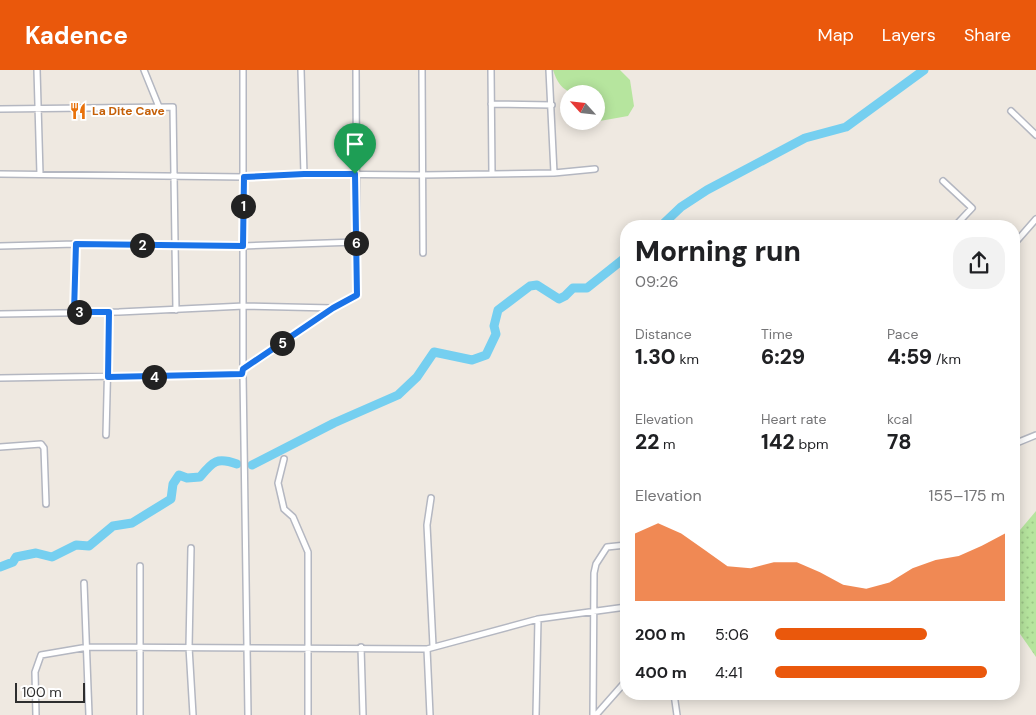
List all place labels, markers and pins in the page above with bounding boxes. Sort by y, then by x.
restaurant icon: La Dite Cave [68,101,88,121]
place label: La Dite Cave [92,103,165,119]
pin [334,123,376,174]
pin: 1 [230,194,256,218]
pin: 6 [344,230,368,256]
pin: 2 [130,232,154,258]
pin: 3 [66,300,92,324]
pin: 5 [270,330,294,356]
pin: 4 [142,364,166,390]

